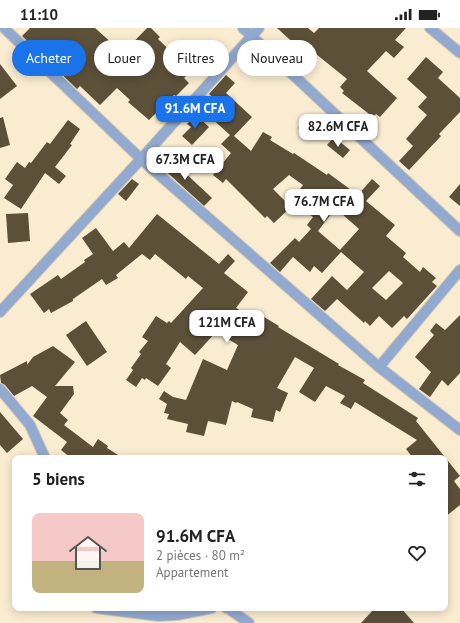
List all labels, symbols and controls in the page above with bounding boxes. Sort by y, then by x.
text: 11:10 [20,5,58,24]
chip: Acheter [12,40,86,76]
chip: Louer [94,40,155,76]
chip: Filtres [163,40,229,76]
chip: Nouveau [237,40,317,76]
pin: 91.6M CFA [149,96,241,130]
text: 91.6M CFA [165,100,225,117]
pin: 82.6M CFA [292,114,384,148]
text: 82.6M CFA [308,118,368,135]
pin: 67.3M CFA [139,147,231,181]
text: 67.3M CFA [155,151,215,168]
pin: 76.7M CFA [278,189,370,223]
text: 76.7M CFA [294,193,354,210]
pin: 121M CFA [186,310,268,344]
text: 121M CFA [198,314,256,331]
text: 5 biens [32,468,85,490]
icon: filters [406,468,428,490]
text: 91.6M CFA [156,525,235,547]
icon: home [64,529,112,577]
icon: heart [406,542,428,564]
text: 2 pièces · 80 m² [156,547,245,564]
text: Appartement [156,564,228,581]

